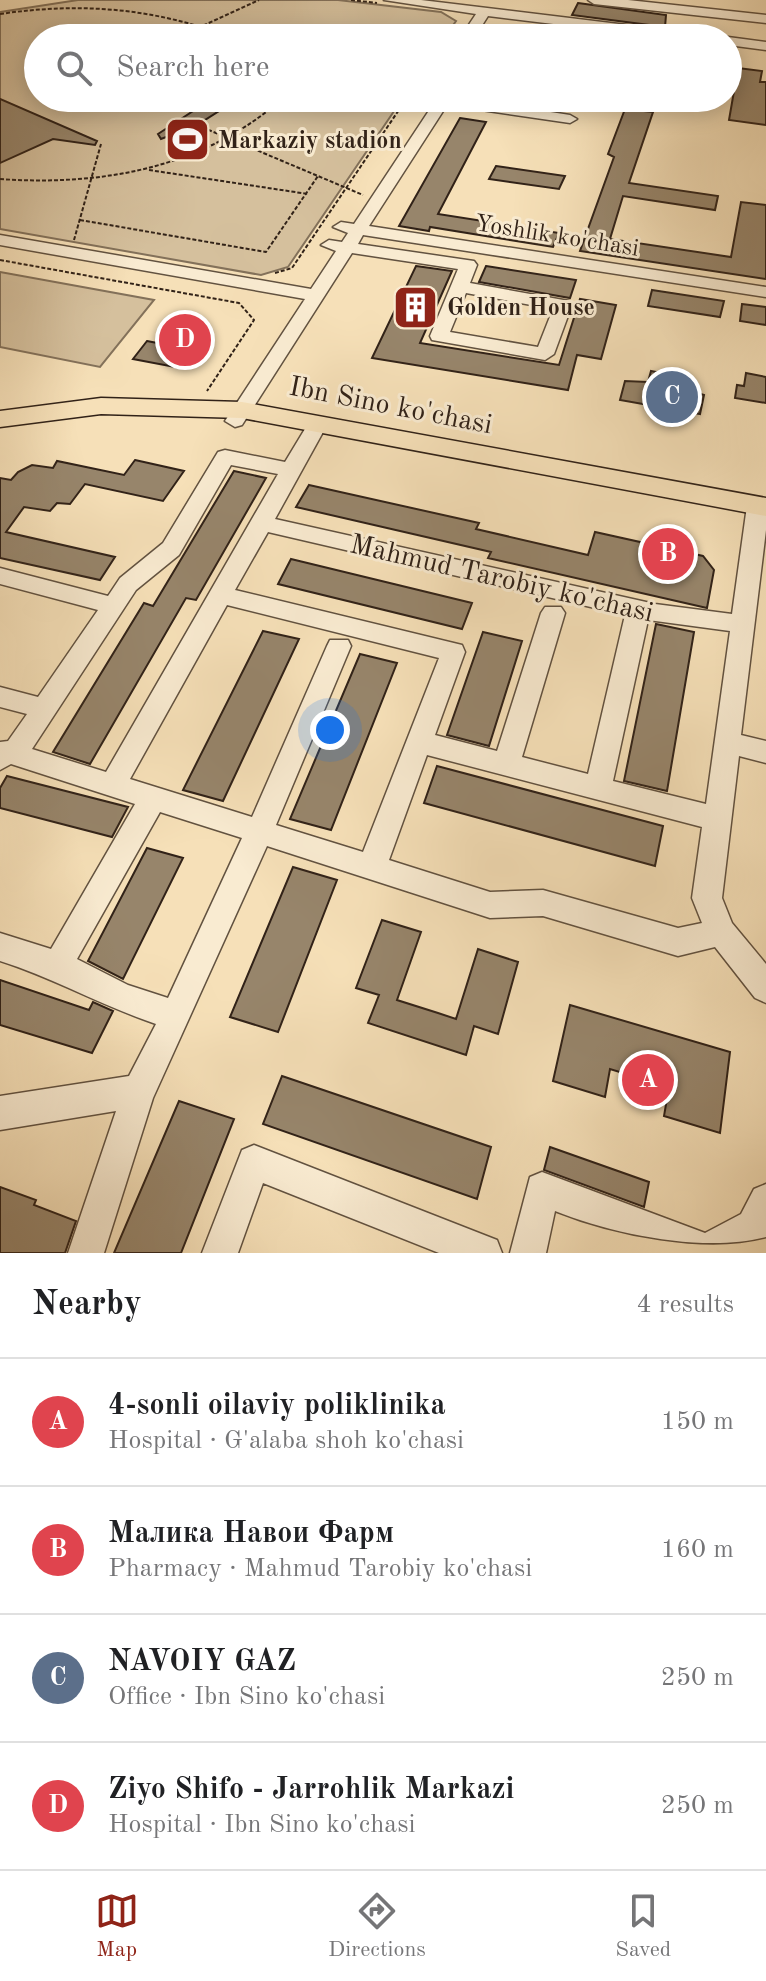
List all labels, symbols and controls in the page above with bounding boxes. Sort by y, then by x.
search box [24,24,742,112]
icon: search [52,46,96,90]
text: Search here [116,53,270,83]
sports icon: Markaziy stadion [163,116,211,164]
place label: Markaziy stadion [218,130,402,154]
street label: Yoshlik ko'chasi [473,212,640,262]
building icon: Golden House [392,283,440,331]
place label: Golden House [447,297,595,321]
pin: D [159,310,211,370]
pin: C [646,367,698,427]
street label: Ibn Sino ko'chasi [287,374,494,440]
pin: B [642,524,694,584]
street label: Mahmud Tarobiy ko'chasi [347,531,656,629]
your location [310,710,350,750]
pin: A [622,1050,674,1110]
text: Nearby [32,1288,142,1322]
text: 4 results [636,1292,734,1318]
text: 4-sonli oilaviy poliklinika [108,1391,446,1421]
text: A [48,1409,68,1435]
text: 150 m [661,1409,734,1435]
text: Hospital · G'alaba shoh ko'chasi [108,1428,464,1454]
text: Малика Навои Фарм [108,1519,394,1549]
text: B [49,1537,67,1563]
text: 160 m [661,1537,734,1563]
text: Pharmacy · Mahmud Tarobiy ko'chasi [108,1556,532,1582]
text: NAVOIY GAZ [108,1647,296,1677]
text: C [49,1665,67,1691]
text: 250 m [661,1665,734,1691]
text: Office · Ibn Sino ko'chasi [108,1684,385,1710]
text: Ziyo Shifo - Jarrohlik Markazi [108,1775,514,1805]
text: D [48,1793,68,1819]
text: 250 m [661,1793,734,1819]
text: Hospital · Ibn Sino ko'chasi [108,1812,415,1838]
tab: Map [95,1889,139,1964]
tab: Directions [328,1889,426,1964]
tab: Saved [615,1889,671,1964]

